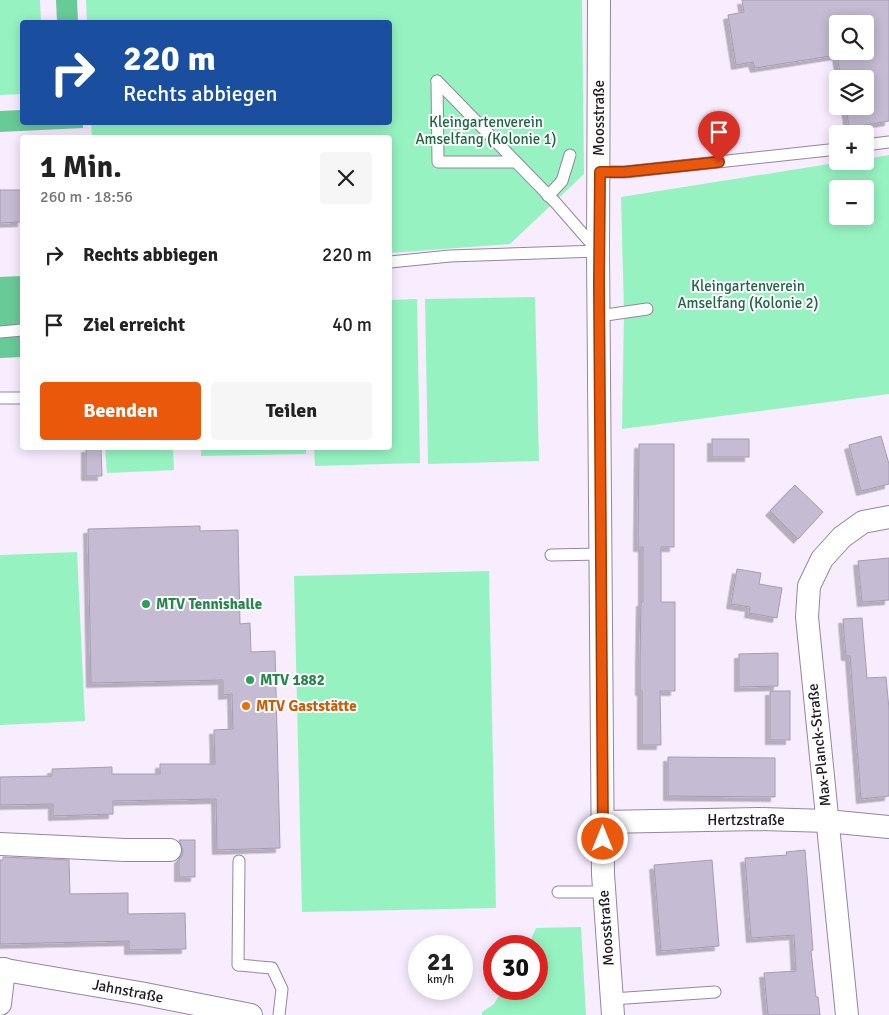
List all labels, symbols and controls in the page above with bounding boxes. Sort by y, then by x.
map controls [829,15,874,225]
button: search [829,15,874,60]
text: 220 m [123,37,216,80]
icon: right [40,40,105,105]
button: layers [829,70,874,115]
text: Rechts abbiegen [123,80,277,107]
street label: Moosstraße [590,80,608,156]
pin [698,111,740,162]
park label: Kleingartenverein Amselfang (Kolonie 1) [415,113,557,148]
icon: arrive [705,118,733,146]
button: + [829,125,874,170]
text: 1 Min. [40,149,122,186]
button: close [320,152,372,204]
button: − [829,180,874,225]
text: 260 m · 18:56 [40,187,133,207]
icon: right [40,241,68,269]
text: Rechts abbiegen [83,243,218,267]
text: 220 m [322,243,372,267]
park label: Kleingartenverein Amselfang (Kolonie 2) [677,277,819,312]
icon: arrive [40,311,68,339]
text: Ziel erreicht [83,313,185,337]
text: 40 m [332,313,372,337]
button: Beenden [40,382,201,440]
button: Teilen [211,382,372,440]
place label: MTV Tennishalle [156,595,262,613]
marker: MTV Tennishalle [140,598,152,610]
place label: MTV 1882 [260,671,325,689]
marker: MTV 1882 [244,674,256,686]
street label: Max-Planck-Straße [804,683,834,807]
place label: MTV Gaststätte [256,697,357,715]
marker: MTV Gaststätte [240,700,252,712]
street label: Hertzstraße [707,811,785,829]
position arrow [576,812,628,864]
street label: Moosstraße [594,889,618,967]
speed limit sign: 30 [483,935,548,1000]
text: 21 [427,946,454,977]
text: km/h [427,972,454,987]
street label: Jahnstraße [91,975,165,1007]

